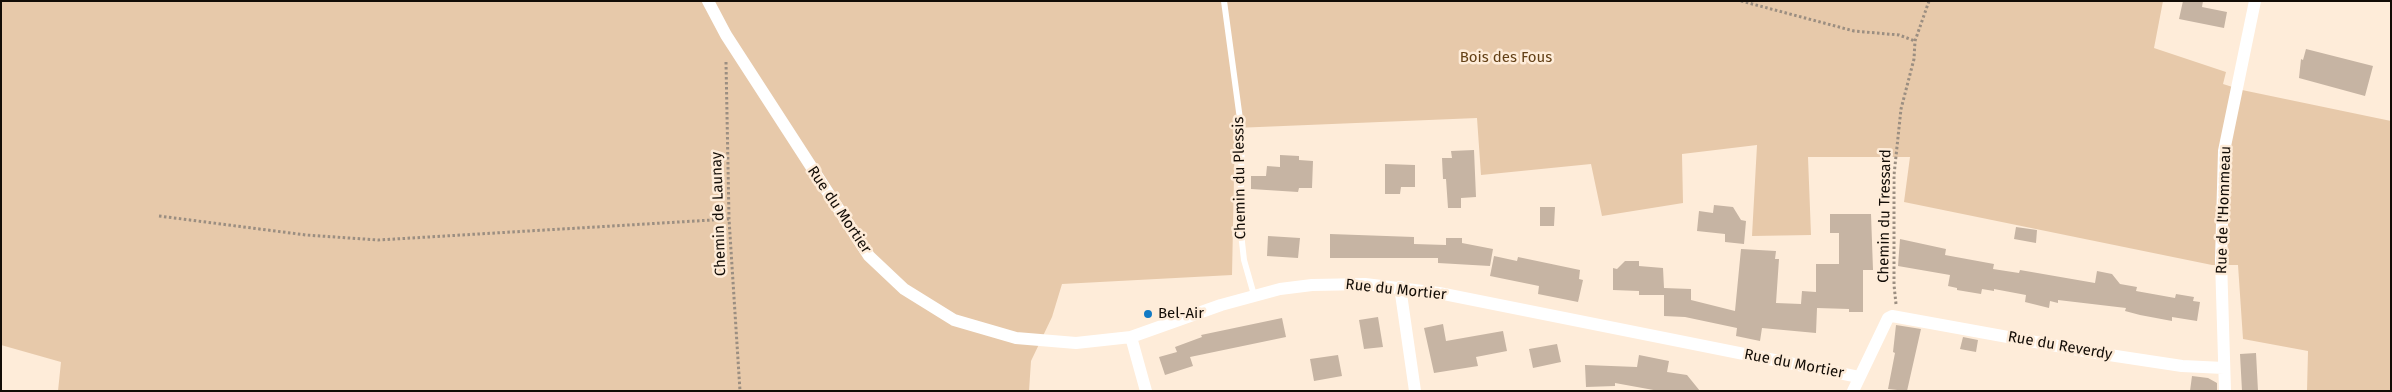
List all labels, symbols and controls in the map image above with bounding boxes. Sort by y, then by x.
park label: Bois des Fous [1460,49,1552,67]
street label: Chemin du Plessis [1230,116,1250,240]
street label: Rue de l'Hommeau [2213,146,2235,274]
street label: Chemin du Tressard [1875,149,1895,283]
street label: Chemin de Launay [708,151,730,277]
street label: Rue du Mortier [803,163,875,257]
street label: Rue du Mortier [1345,276,1447,304]
place label: Bel-Air [1158,305,1204,323]
marker: Bel-Air [1142,308,1154,320]
street label: Rue du Reverdy [2006,328,2114,364]
street label: Rue du Mortier [1742,345,1846,383]

